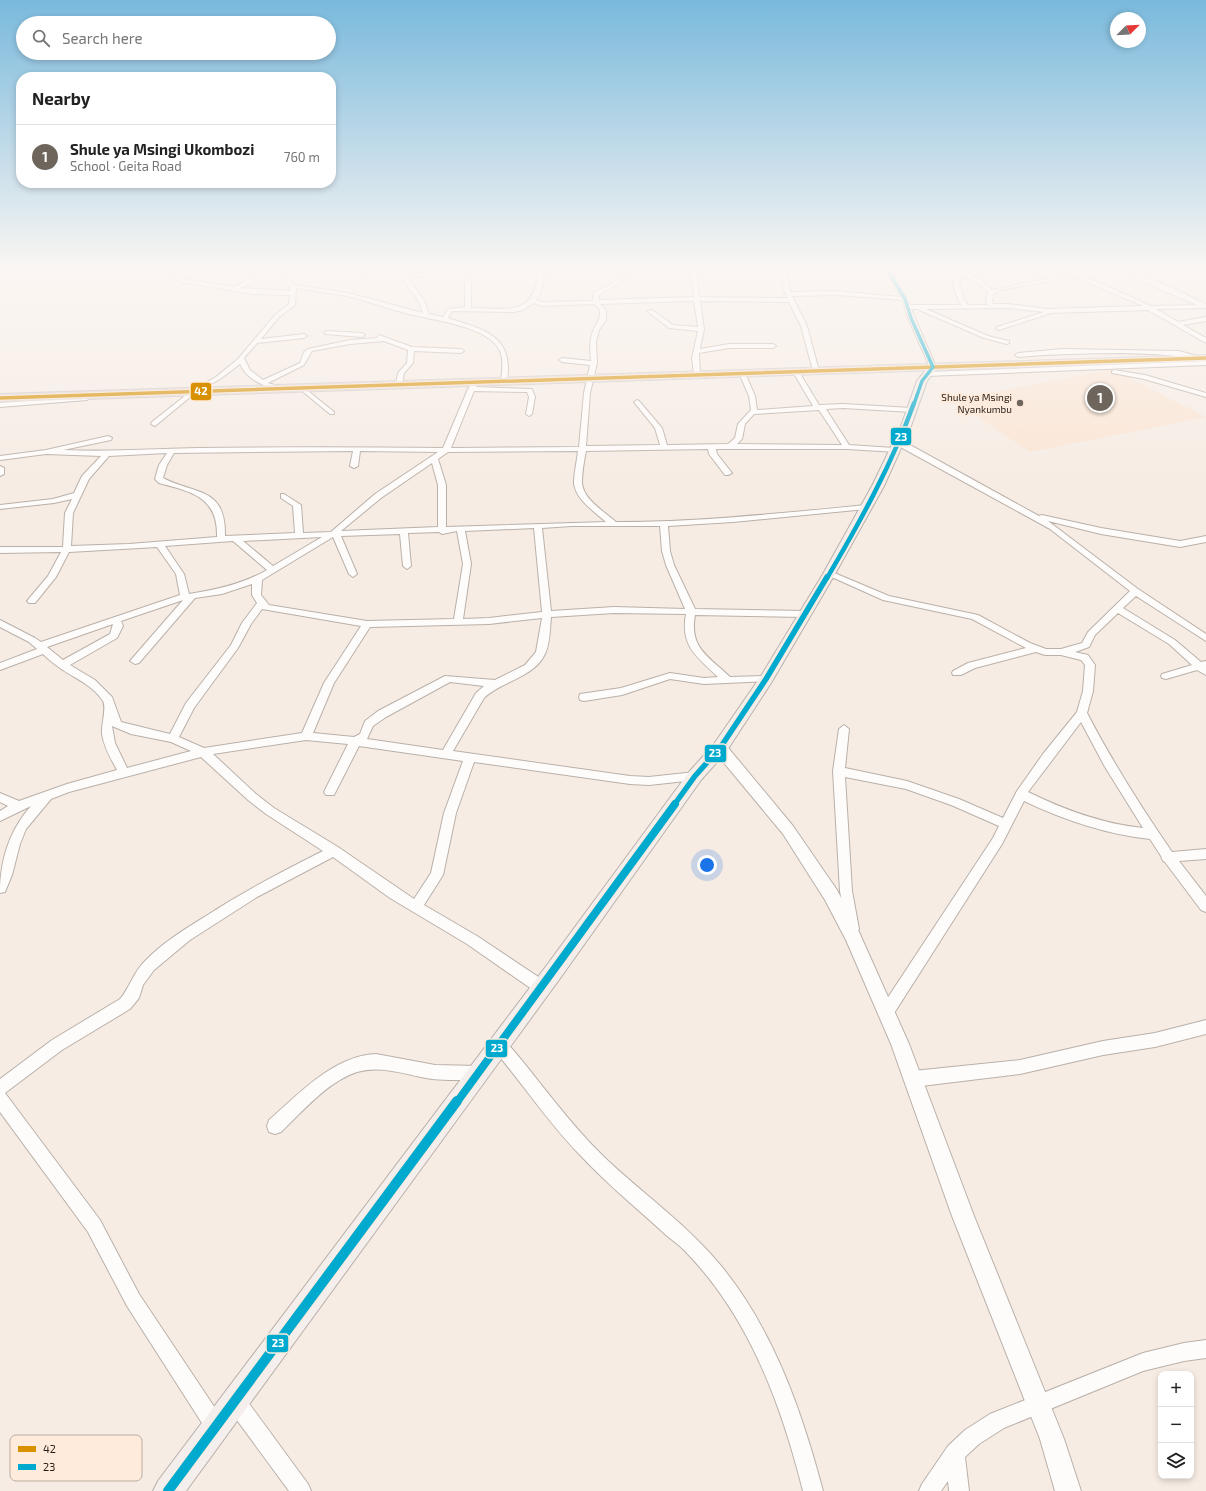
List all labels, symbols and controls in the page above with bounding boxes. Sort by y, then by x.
north arrow [1110,12,1146,48]
search box [16,16,336,60]
icon: search [30,27,52,49]
text: Search here [62,29,143,47]
text: Nearby [32,88,90,108]
text: Shule ya Msingi Ukombozi [70,140,254,158]
text: 1 [42,149,48,165]
text: 760 m [284,149,320,165]
text: School · Geita Road [70,158,182,174]
line badge: 42 [190,382,212,401]
pin: 1 [1087,383,1113,413]
text: 42 [194,384,208,397]
place label: Shule ya Msingi Nyankumbu [941,391,1012,415]
marker: Shule ya Msingi Nyankumbu [1015,398,1025,408]
line badge: 23 [890,427,912,446]
text: 23 [895,430,907,443]
line badge: 23 [704,744,727,763]
text: 23 [709,746,721,759]
your location [697,855,717,875]
line badge: 23 [485,1039,508,1058]
text: 23 [491,1041,503,1054]
line badge: 23 [266,1334,289,1353]
text: 23 [272,1336,284,1349]
map controls [1158,1371,1194,1479]
button: + [1158,1371,1194,1407]
button: − [1158,1407,1194,1443]
legend [10,1435,142,1481]
text: 42 [43,1442,56,1455]
button: layers [1158,1443,1194,1479]
text: 23 [43,1460,55,1473]

